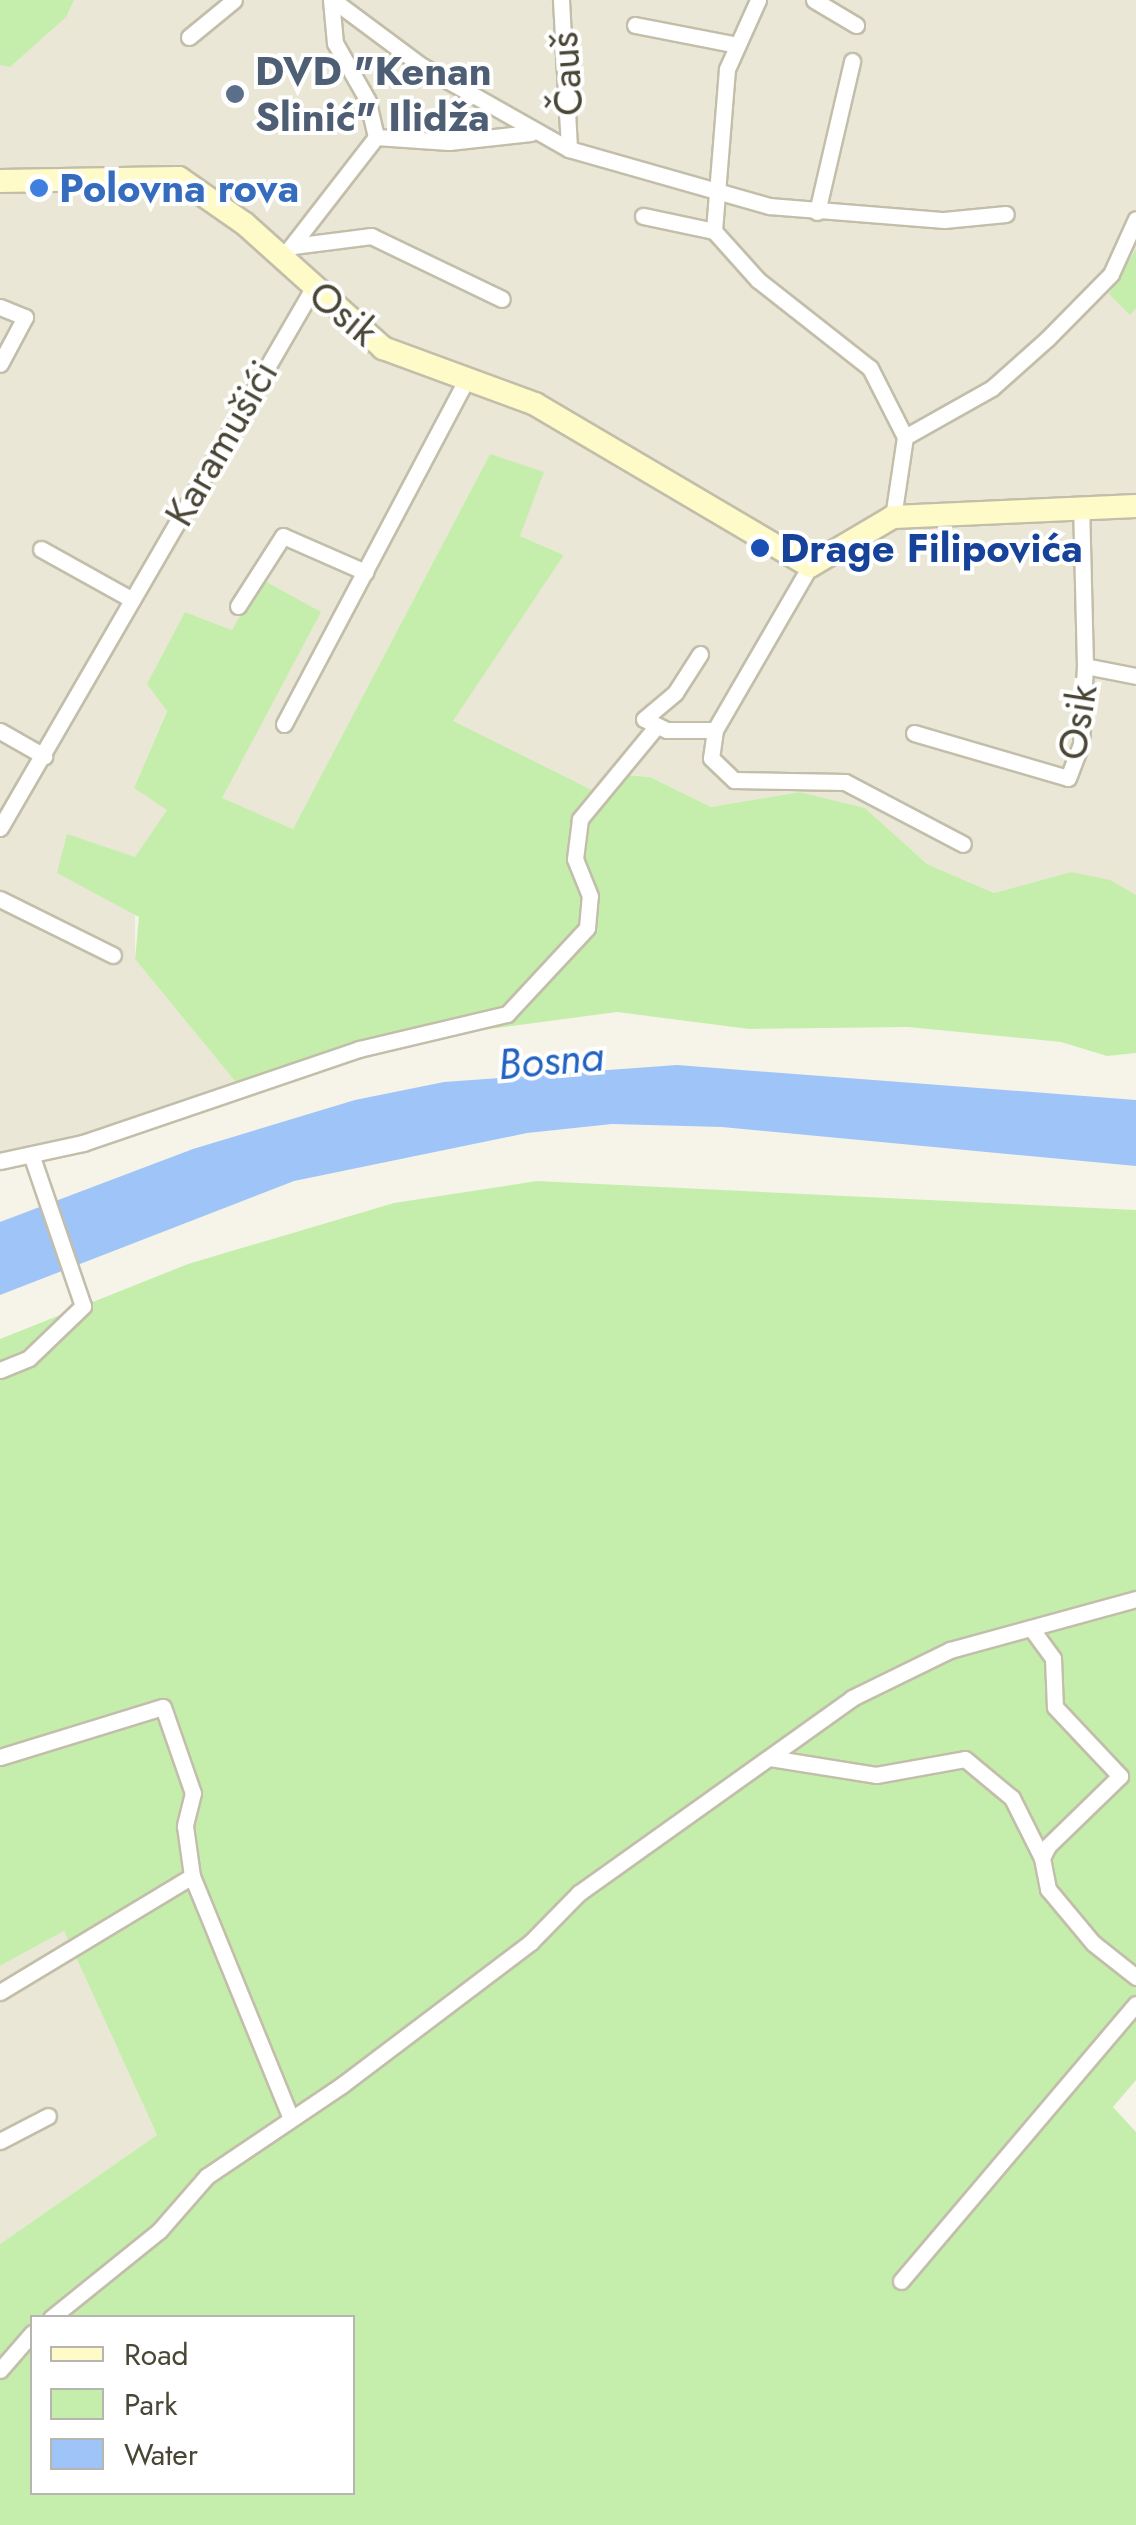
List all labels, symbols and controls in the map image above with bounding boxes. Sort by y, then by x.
street label: Čauš [539,31,593,117]
place label: DVD "Kenan Slinić" Ilidža [255,47,492,141]
marker: DVD "Kenan Slinić" Ilidža [224,83,246,105]
place label: Polovna rova [59,164,299,212]
marker: Polovna rova [28,177,50,199]
street label: Osik [300,270,388,356]
street label: Karamušići [154,352,288,534]
place label: Drage Filipovića [780,524,1083,572]
marker: Drage Filipovića [749,537,771,559]
street label: Osik [1047,681,1107,763]
water label: Bosna [496,1031,606,1091]
legend [30,2315,355,2495]
text: Road [124,2333,189,2376]
text: Park [124,2383,177,2426]
text: Water [124,2433,198,2476]

